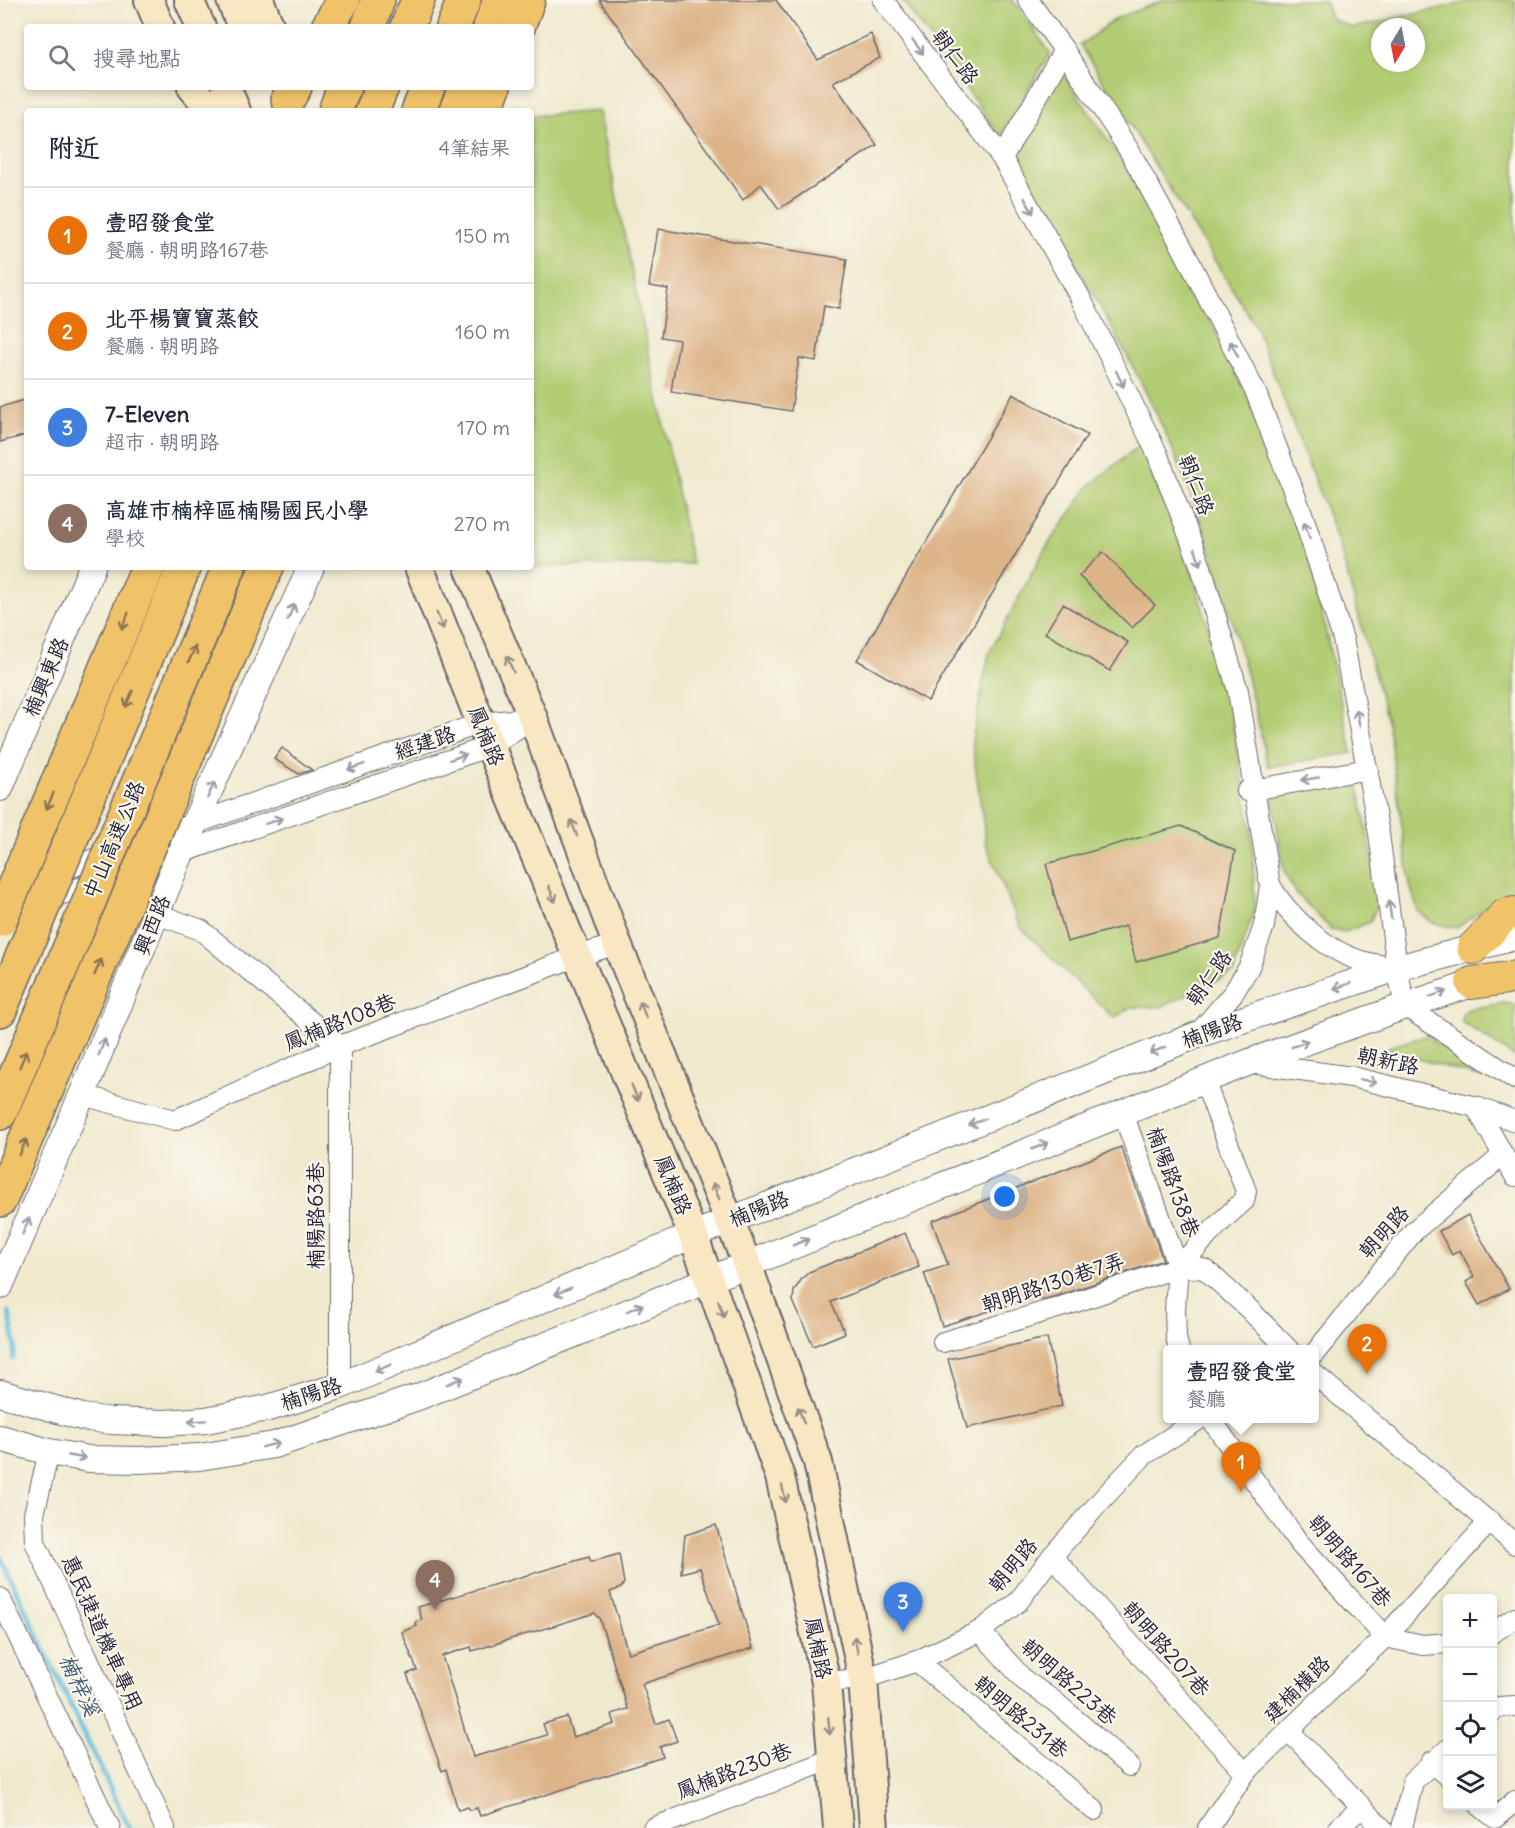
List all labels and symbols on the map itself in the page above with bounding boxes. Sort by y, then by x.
north arrow [1371,18,1425,72]
street label: 朝仁路 [926,23,985,90]
one-way arrow [911,38,924,54]
one-way arrow [1024,197,1035,215]
one-way arrow [1227,341,1239,359]
one-way arrow [1115,369,1127,387]
street label: 朝仁路 [1173,451,1220,519]
one-way arrow [1301,521,1312,540]
one-way arrow [1193,548,1204,566]
one-way arrow [286,604,297,622]
one-way arrow [119,611,130,630]
one-way arrow [436,612,447,630]
street label: 楠興東路 [17,633,74,721]
one-way arrow [188,645,199,663]
one-way arrow [503,655,514,673]
one-way arrow [123,689,134,707]
street label: 鳳楠路 [462,702,511,770]
one-way arrow [1352,708,1363,728]
street label: 經建路 [391,720,459,766]
one-way arrow [448,750,467,761]
one-way arrow [347,763,366,774]
one-way arrow [1301,774,1321,785]
street label: 中山高速公路 [76,777,151,903]
one-way arrow [206,781,217,799]
one-way arrow [44,791,55,810]
one-way arrow [264,815,283,826]
one-way arrow [567,819,578,838]
one-way arrow [547,884,558,902]
street label: 興西路 [127,891,176,959]
one-way arrow [1384,901,1395,920]
street label: 朝仁路 [1179,944,1238,1011]
one-way arrow [94,958,105,976]
one-way arrow [1333,982,1352,993]
street label: 鳳楠路108巷 [280,987,400,1056]
one-way arrow [1429,988,1447,999]
one-way arrow [637,1001,648,1020]
street label: 楠陽路 [1178,1007,1246,1054]
one-way arrow [1290,1037,1309,1048]
one-way arrow [97,1038,108,1057]
street label: 朝新路 [1354,1041,1422,1080]
one-way arrow [1149,1046,1168,1057]
one-way arrow [18,1051,29,1069]
one-way arrow [1358,1075,1377,1087]
one-way arrow [630,1083,641,1102]
one-way arrow [968,1118,986,1129]
street label: 楠陽路138巷 [1141,1123,1206,1241]
one-way arrow [18,1138,29,1156]
one-way arrow [1030,1140,1049,1151]
street label: 鳳楠路 [649,1151,698,1219]
street label: 楠陽路63巷 [302,1162,329,1270]
one-way arrow [710,1182,721,1201]
your location [990,1182,1019,1211]
street label: 楠陽路 [725,1184,793,1233]
street label: 朝明路 [1353,1199,1415,1264]
one-way arrow [21,1218,32,1236]
one-way arrow [791,1236,810,1247]
street label: 朝明路130巷7弄 [978,1247,1128,1318]
one-way arrow [554,1286,572,1297]
one-way arrow [716,1299,727,1318]
one-way arrow [626,1302,644,1313]
pin: 2 [1348,1324,1386,1374]
one-way arrow [375,1363,393,1374]
street label: 楠陽路 [277,1371,345,1416]
one-way arrow [445,1375,464,1386]
one-way arrow [794,1406,805,1424]
one-way arrow [187,1415,207,1426]
one-way arrow [261,1439,280,1451]
pin: 1 [1222,1442,1260,1492]
one-way arrow [67,1452,86,1463]
one-way arrow [779,1483,790,1503]
street label: 朝明路167巷 [1303,1509,1398,1613]
street label: 朝明路 [982,1532,1043,1597]
street label: 惠民捷道機車專用 [56,1551,149,1715]
pin: 4 [416,1560,454,1610]
pin: 3 [884,1582,922,1632]
street label: 朝明路207巷 [1116,1595,1216,1702]
street label: 鳳楠路 [799,1614,838,1682]
street label: 朝明路223巷 [1016,1632,1123,1731]
one-way arrow [850,1635,861,1655]
water label: 楠梓溪 [53,1649,107,1722]
street label: 建楠橫路 [1257,1649,1336,1728]
street label: 朝明路231巷 [968,1669,1074,1764]
one-way arrow [824,1715,835,1735]
street label: 鳳楠路230巷 [672,1736,795,1805]

